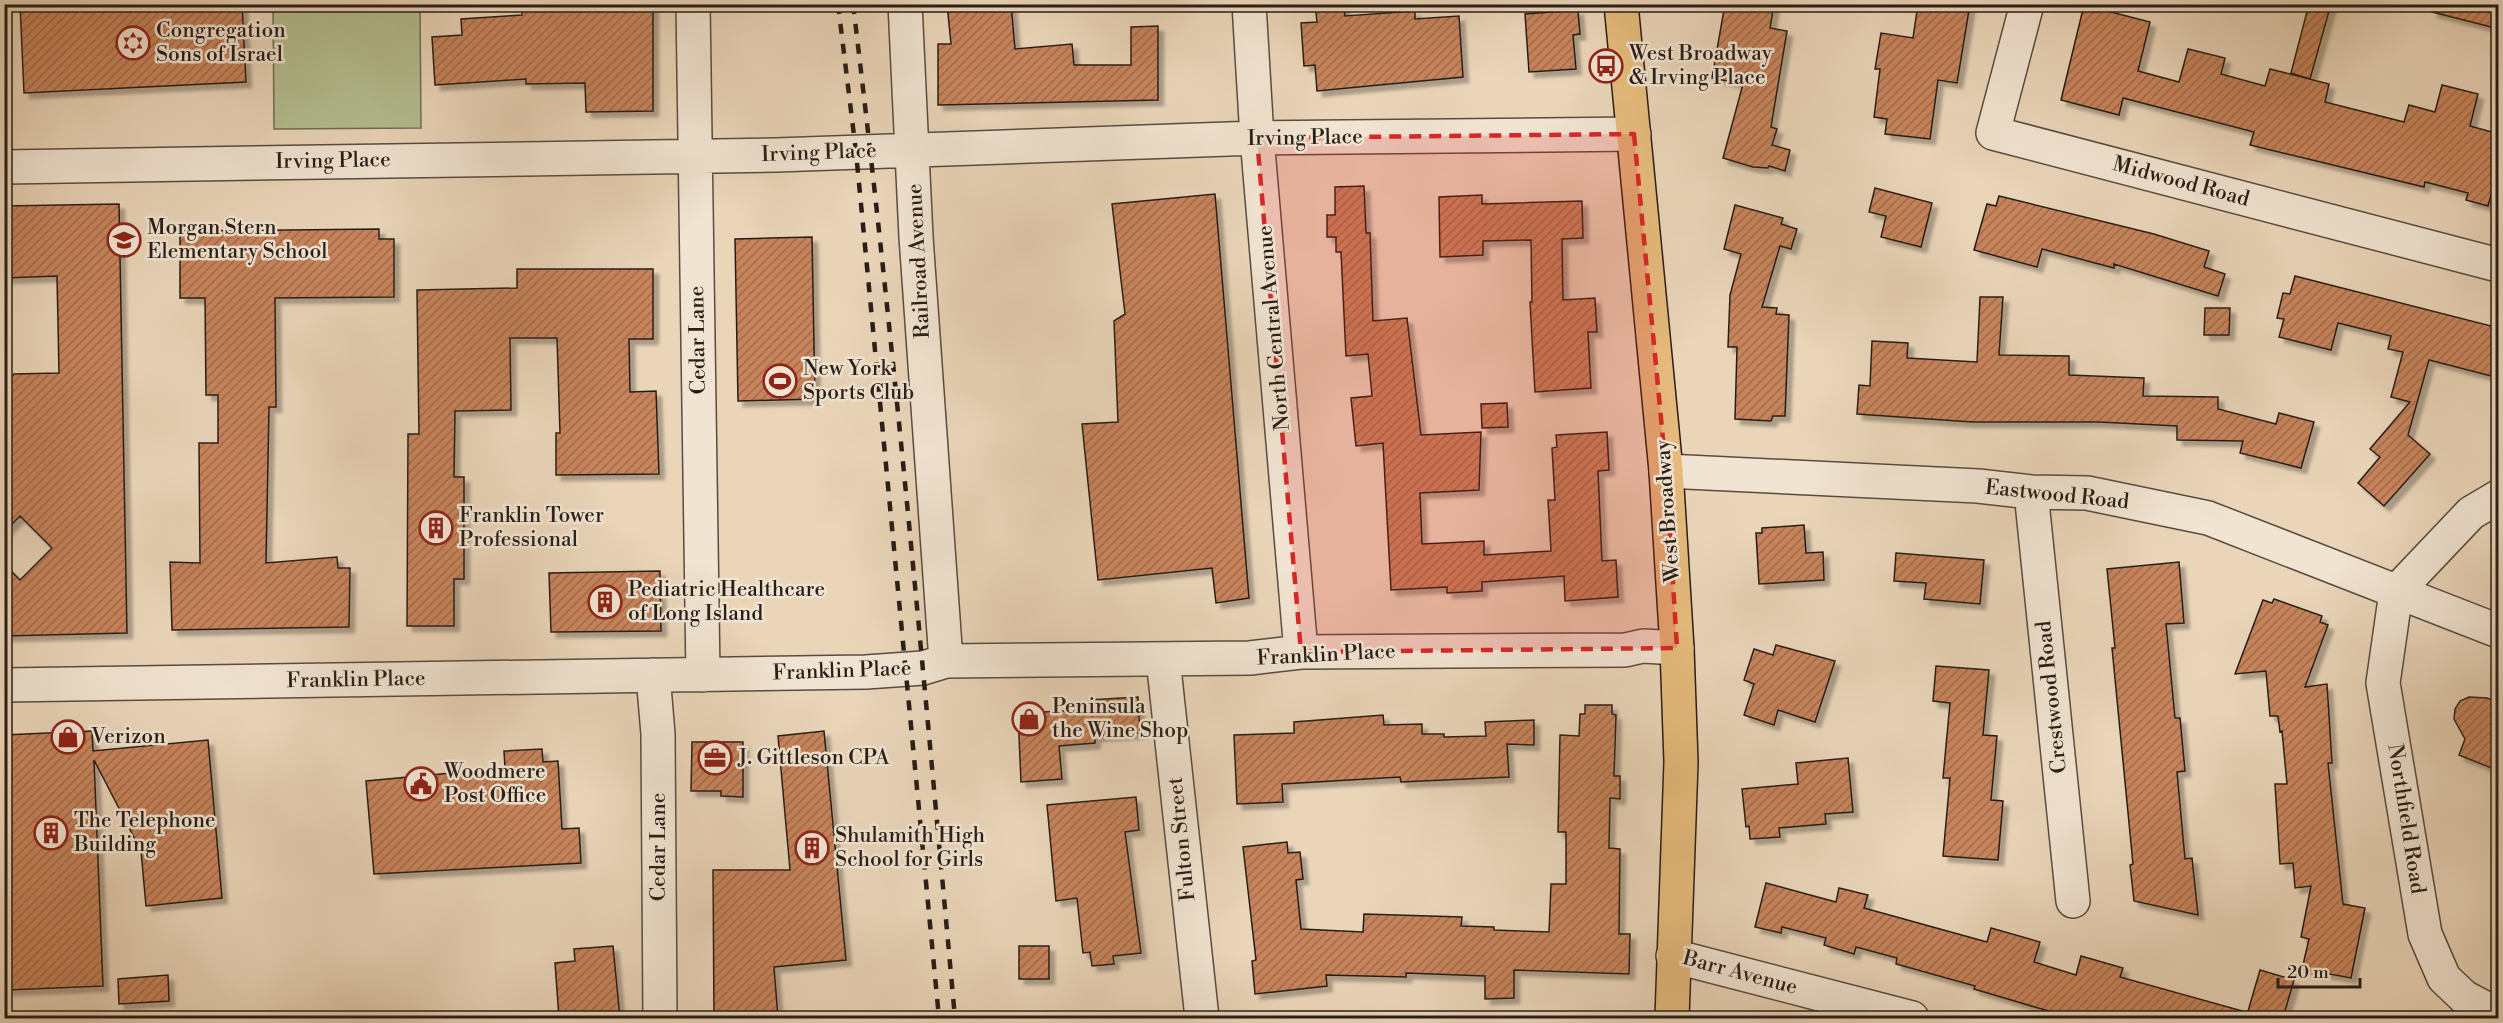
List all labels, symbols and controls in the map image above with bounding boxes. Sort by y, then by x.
place label: Congregation Sons of Israel [156,18,286,68]
synagogue icon: Congregation Sons of Israel [115,25,151,61]
place label: West Broadway & Irving Place [1628,41,1773,91]
bus stop icon: West Broadway & Irving Place [1588,48,1624,84]
street label: Irving Place [1247,124,1363,152]
street label: Irving Place [761,138,877,168]
street label: Irving Place [275,147,391,175]
street label: Midwood Road [2110,151,2252,213]
street label: Railroad Avenue [902,183,936,339]
place label: Morgan Stern Elementary School [147,215,327,265]
school or university icon: Morgan Stern Elementary School [106,222,142,258]
street label: North Central Avenue [1252,224,1296,432]
street label: Cedar Lane [684,285,712,395]
place label: New York Sports Club [803,356,914,406]
sports icon: New York Sports Club [762,363,798,399]
street label: West Broadway [1650,438,1686,584]
street label: Eastwood Road [1984,475,2130,516]
place label: Franklin Tower Professional [459,503,604,553]
building icon: Franklin Tower Professional [418,510,454,546]
place label: Pediatric Healthcare of Long Island [628,577,825,627]
building icon: Pediatric Healthcare of Long Island [587,584,623,620]
street label: Crestwood Road [2031,619,2073,775]
street label: Franklin Place [1256,638,1396,672]
street label: Franklin Place [772,656,912,686]
street label: Franklin Place [286,666,426,694]
place label: Peninsula the Wine Shop [1052,694,1188,744]
shop icon: Peninsula the Wine Shop [1011,701,1047,737]
shop icon: Verizon [50,719,86,755]
place label: Verizon [90,724,166,750]
office icon: J. Gittleson CPA [697,740,733,776]
street label: Northfield Road [2381,742,2431,896]
place label: J. Gittleson CPA [737,745,890,771]
place label: Woodmere Post Office [443,759,546,809]
public building icon: Woodmere Post Office [403,766,439,802]
street label: Fulton Street [1162,775,1201,902]
street label: Cedar Lane [646,793,672,901]
place label: The Telephone Building [73,808,216,858]
building icon: The Telephone Building [33,815,69,851]
place label: Shulamith High School for Girls [835,823,986,873]
building icon: Shulamith High School for Girls [794,830,830,866]
street label: Barr Avenue [1679,945,1800,1001]
scale bar [2278,951,2360,989]
text: 20 m [2287,961,2329,984]

